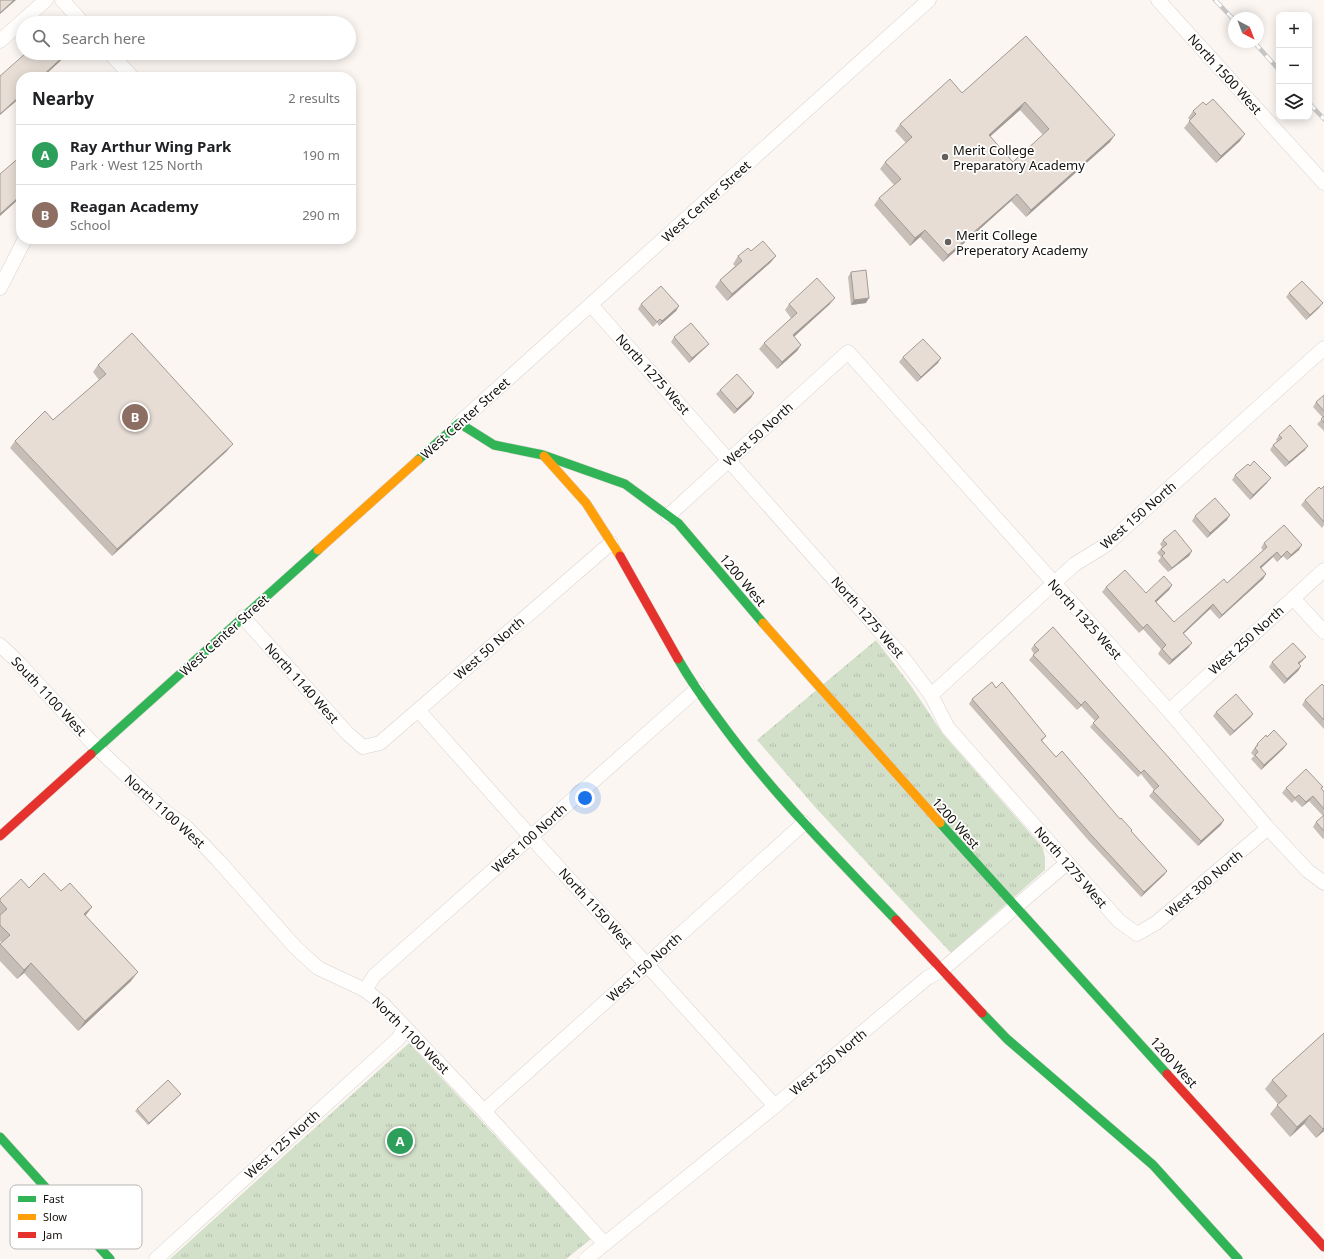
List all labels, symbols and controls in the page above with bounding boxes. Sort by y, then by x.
north arrow [1228,12,1264,48]
map controls [1276,12,1312,120]
button: + [1276,12,1312,48]
search box [16,16,356,60]
icon: search [30,27,52,49]
text: Search here [62,28,145,48]
street label: North 1500 West [1184,30,1266,118]
button: − [1276,48,1312,84]
button: layers [1276,84,1312,120]
text: Nearby [32,87,94,110]
text: 2 results [288,89,340,107]
text: Ray Arthur Wing Park [70,136,231,156]
place label: Merit College Preparatory Academy [953,141,1085,174]
text: A [41,146,50,164]
text: 190 m [302,146,340,164]
marker: Merit College Preparatory Academy [940,152,950,162]
text: Park · West 125 North [70,156,203,174]
street label: West Center Street [658,156,755,246]
text: Reagan Academy [70,196,199,216]
text: B [41,206,49,224]
text: 290 m [302,206,340,224]
text: School [70,216,111,234]
place label: Merit College Preperatory Academy [956,226,1088,259]
marker: Merit College Preperatory Academy [943,237,953,247]
street label: North 1275 West [612,330,694,418]
street label: West Center Street [417,373,514,463]
street label: West 50 North [719,398,797,470]
pin: B [122,402,148,432]
street label: West 150 North [1096,477,1180,553]
street label: 1200 West [716,550,770,610]
street label: North 1275 West [828,572,909,662]
street label: North 1325 West [1044,575,1126,663]
street label: West Center Street [176,590,273,680]
street label: West 250 North [1205,602,1287,678]
street label: West 50 North [450,612,528,684]
street label: North 1140 West [261,639,343,727]
street label: South 1100 West [8,652,91,740]
street label: North 1100 West [121,770,209,852]
your location [575,788,595,808]
street label: 1200 West [928,793,984,853]
street label: West 100 North [488,800,570,876]
street label: North 1275 West [1031,822,1112,912]
street label: West 300 North [1162,846,1246,920]
street label: North 1150 West [555,864,637,952]
street label: West 150 North [603,929,685,1005]
street label: North 1100 West [368,992,454,1078]
street label: West 250 North [786,1025,870,1099]
street label: 1200 West [1146,1032,1202,1092]
street label: West 125 North [241,1106,323,1182]
pin: A [387,1126,413,1156]
legend [10,1185,142,1249]
text: Fast [43,1191,64,1206]
text: Slow [43,1209,67,1224]
text: Jam [42,1227,62,1242]

